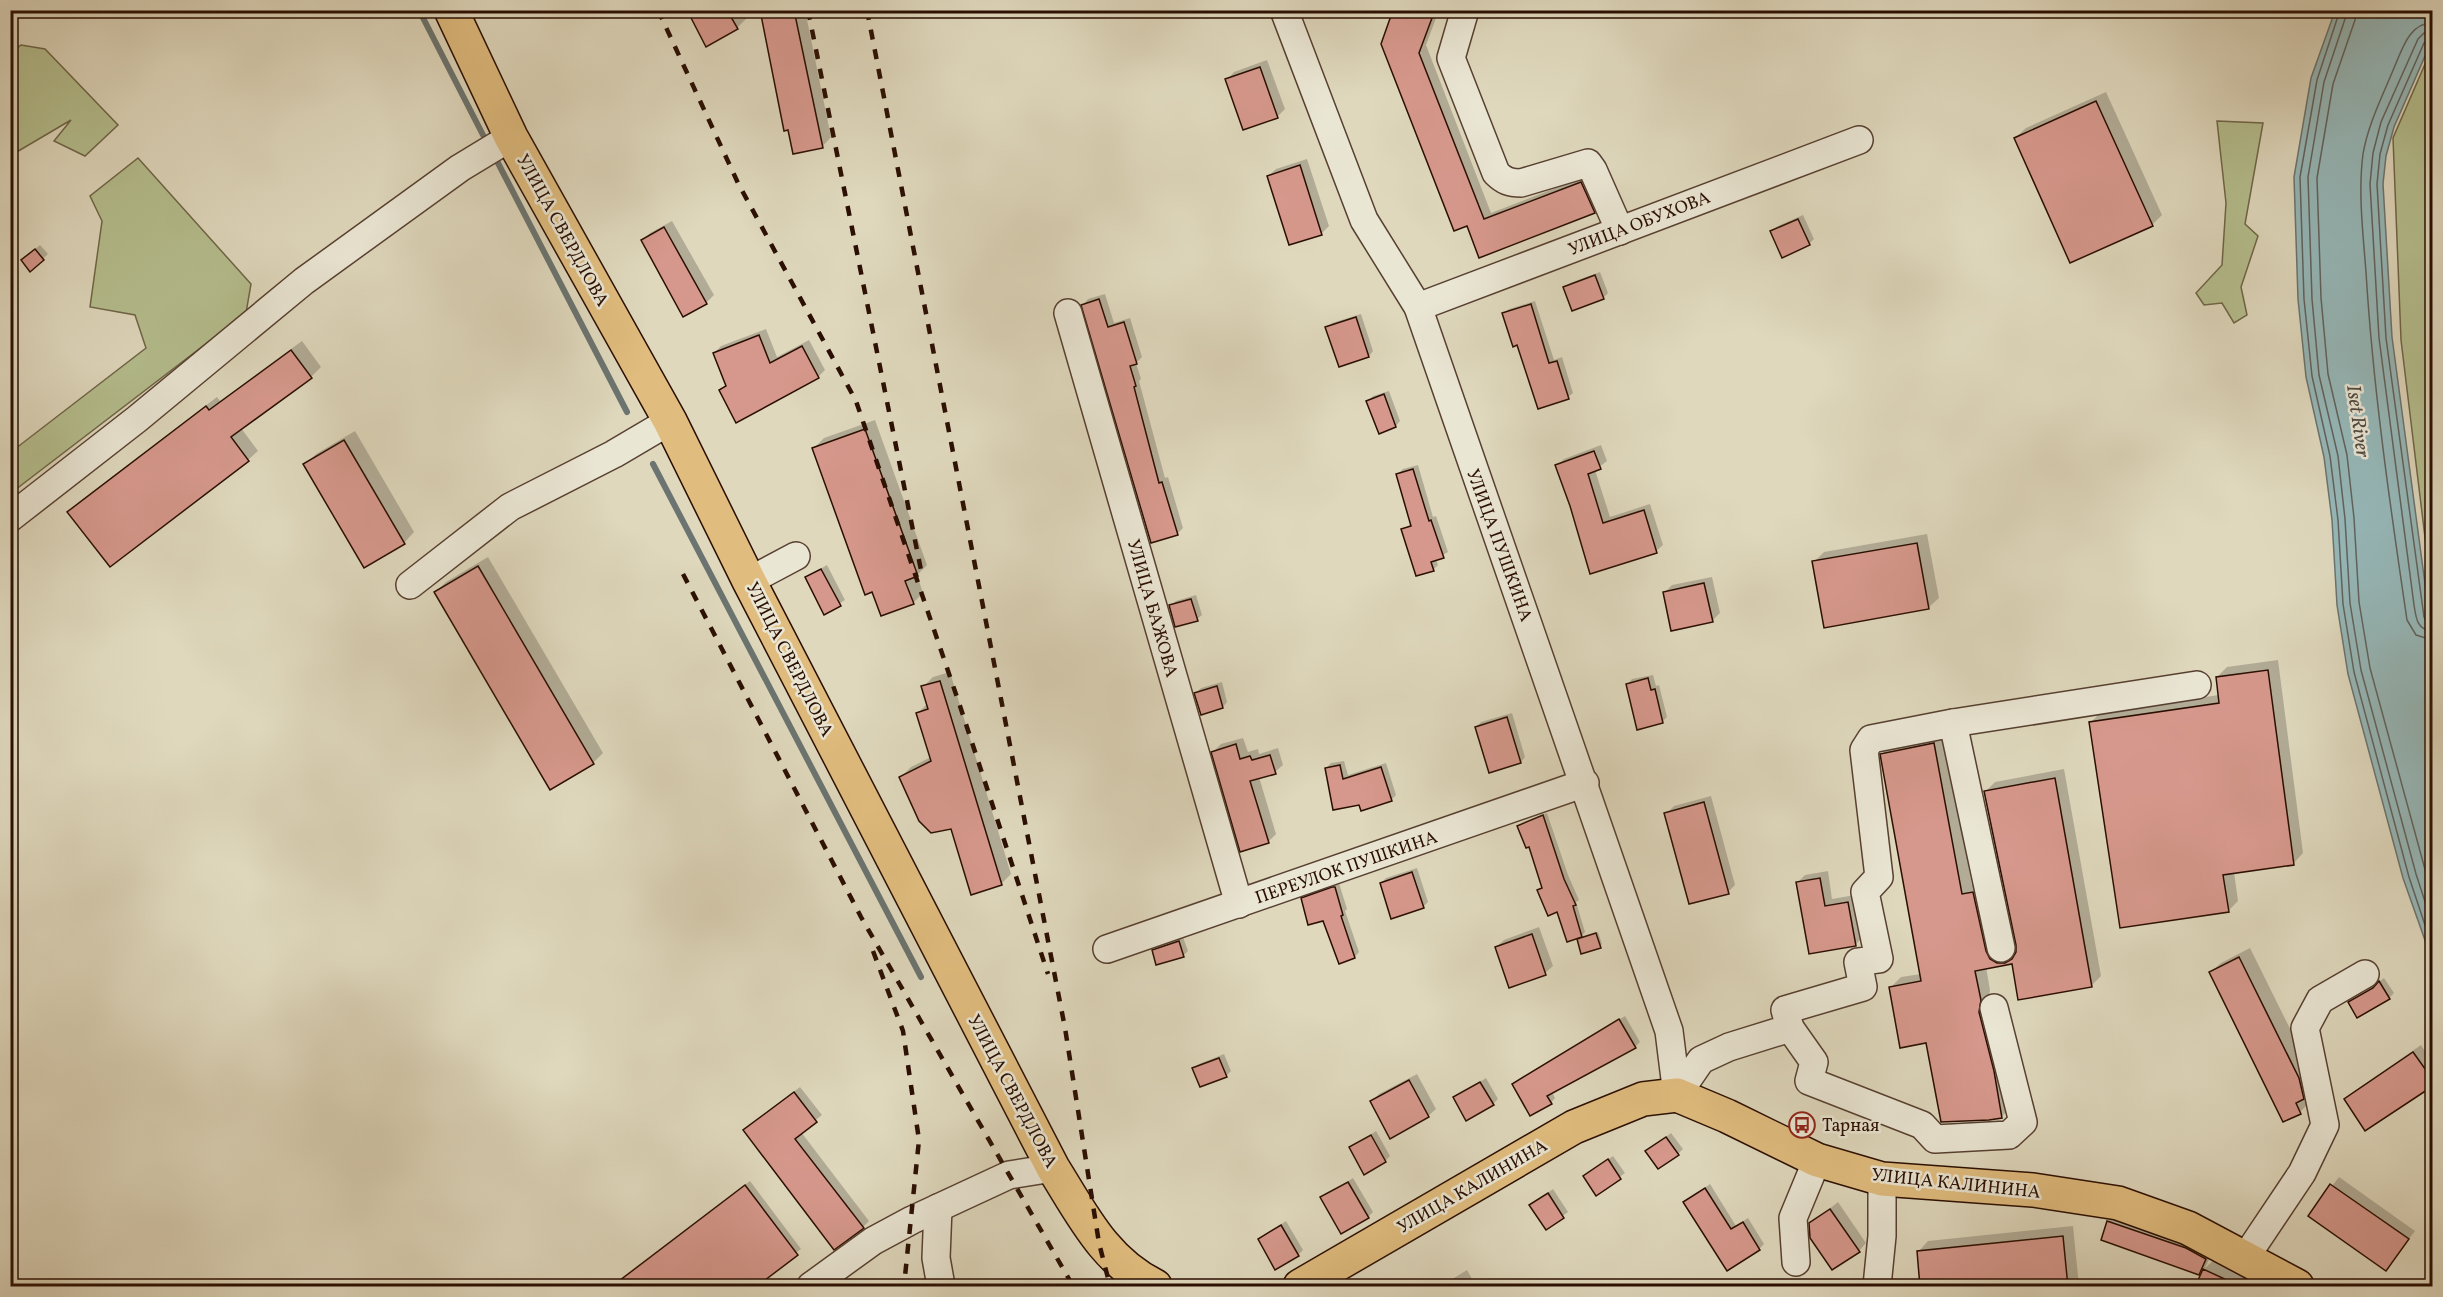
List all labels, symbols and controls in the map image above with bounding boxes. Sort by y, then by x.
street label: УЛИЦА СВЕРДЛОВА [509,150,614,312]
street label: УЛИЦА ОБУХОВА [1565,186,1714,263]
water label: Iset River [2338,383,2376,460]
street label: УЛИЦА ПУШКИНА [1459,466,1538,626]
street label: УЛИЦА БАЖОВА [1120,536,1183,681]
street label: УЛИЦА СВЕРДЛОВА [739,578,839,742]
street label: ПЕРЕУЛОК ПУШКИНА [1252,825,1441,911]
street label: УЛИЦА СВЕРДЛОВА [961,1010,1063,1173]
bus stop icon: Тарная [1787,1110,1817,1140]
place label: Тарная [1822,1114,1880,1139]
street label: УЛИЦА КАЛИНИНА [1393,1134,1553,1241]
street label: УЛИЦА КАЛИНИНА [1870,1163,2042,1206]

